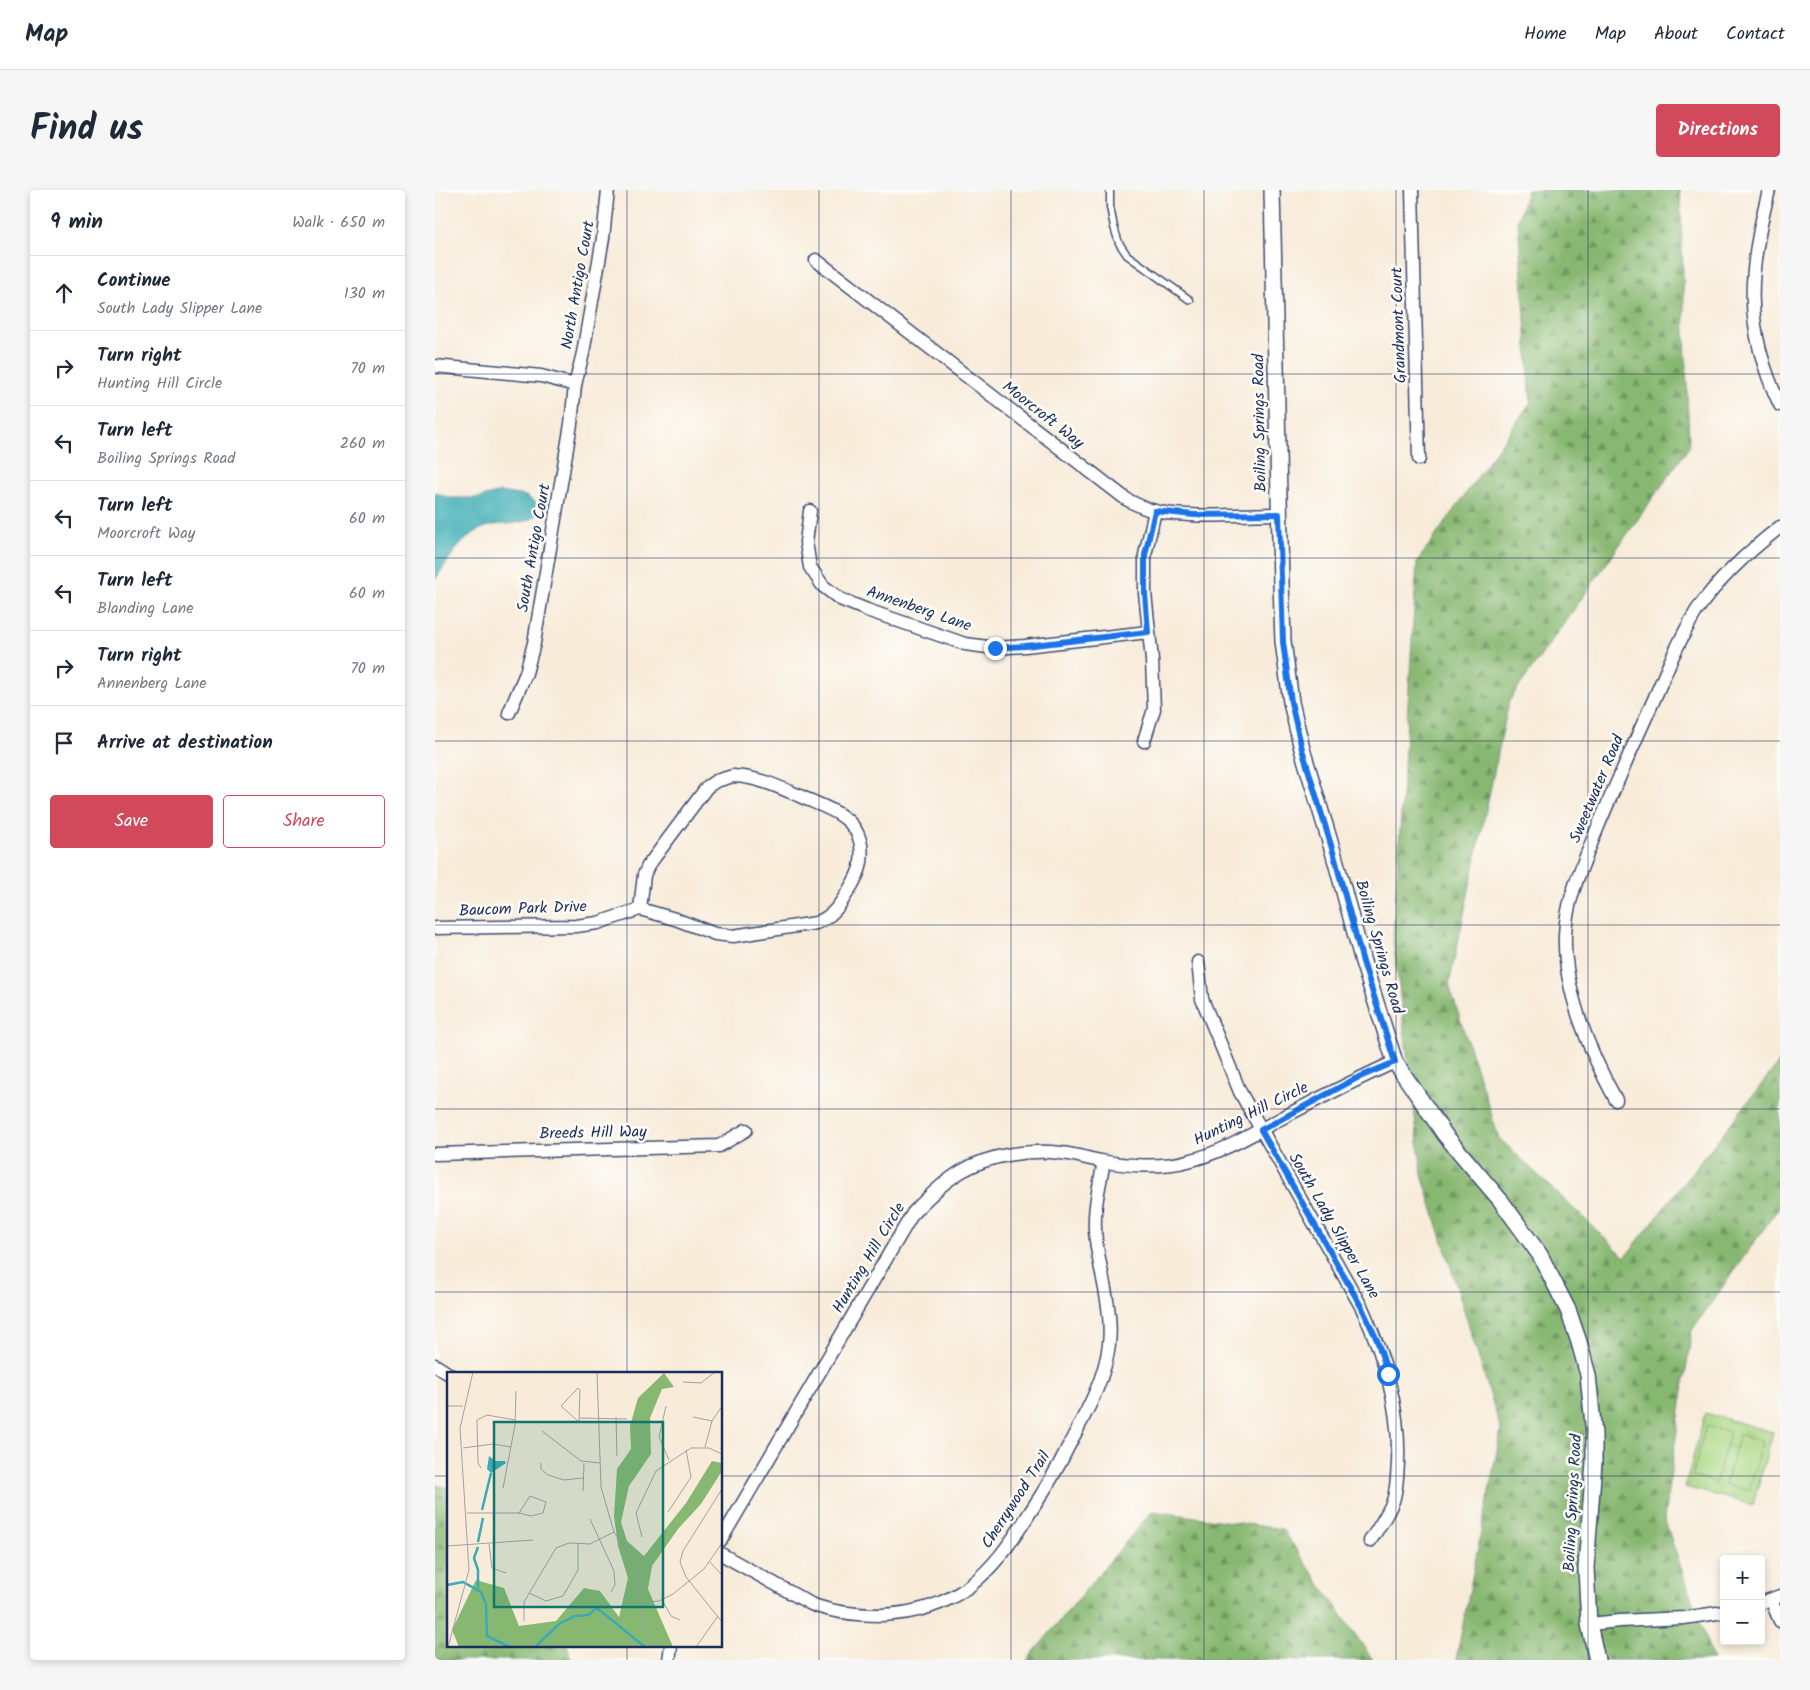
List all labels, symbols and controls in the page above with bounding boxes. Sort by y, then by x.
text: Map [25,15,68,54]
text: Home [1524,20,1567,49]
text: Map [1595,20,1626,49]
text: About [1654,20,1698,49]
text: Contact [1726,20,1785,49]
text: Find us [30,102,143,158]
button: Directions [1656,104,1780,157]
text: 9 min [50,206,103,239]
text: Walk · 650 m [292,210,385,235]
street label: North Antigo Court [554,218,602,351]
text: Continue [97,266,170,296]
street label: Grandmont Court [1384,266,1414,384]
icon: ahead [50,279,78,307]
text: 130 m [344,281,385,306]
text: South Lady Slipper Lane [97,296,262,321]
text: Turn right [97,341,182,371]
street label: Boiling Springs Road [1246,353,1274,492]
icon: right [50,354,78,382]
text: 70 m [350,356,385,381]
text: Hunting Hill Circle [97,371,222,396]
street label: Moorcroft Way [997,375,1090,455]
text: Turn left [97,416,172,446]
icon: left [50,429,78,457]
text: 260 m [340,431,385,456]
text: Boiling Springs Road [97,446,235,471]
street label: South Antigo Court [510,481,558,614]
text: Turn left [97,491,172,521]
icon: left [50,504,78,532]
text: 60 m [349,506,385,531]
text: Moorcroft Way [97,521,195,546]
text: Turn left [97,566,172,596]
icon: left [50,579,78,607]
street label: Annenberg Lane [863,579,975,639]
text: 60 m [349,581,385,606]
text: Blanding Lane [97,596,193,621]
route end [984,637,1007,660]
text: Turn right [97,641,182,671]
icon: right [50,654,78,682]
text: 70 m [350,656,385,681]
text: Annenberg Lane [97,671,206,696]
text: Arrive at destination [97,728,273,758]
icon: arrive [50,729,78,757]
street label: Sweetwater Road [1563,730,1631,847]
button: Save [50,795,213,848]
button: Share [223,795,385,848]
street label: Boiling Springs Road [1348,877,1410,1018]
street label: Baucom Park Drive [459,894,587,924]
street label: Hunting Hill Circle [1189,1075,1313,1153]
street label: Breeds Hill Way [539,1120,647,1146]
street label: South Lady Slipper Lane [1282,1148,1386,1304]
street label: Hunting Hill Circle [826,1198,912,1318]
route start [1377,1363,1400,1386]
inset map [447,1372,723,1648]
street label: Boiling Springs Road [1557,1432,1589,1573]
street label: Cherrywood Trail [975,1446,1057,1554]
map controls [1720,1555,1765,1645]
button: + [1720,1555,1765,1600]
button: − [1720,1600,1765,1645]

